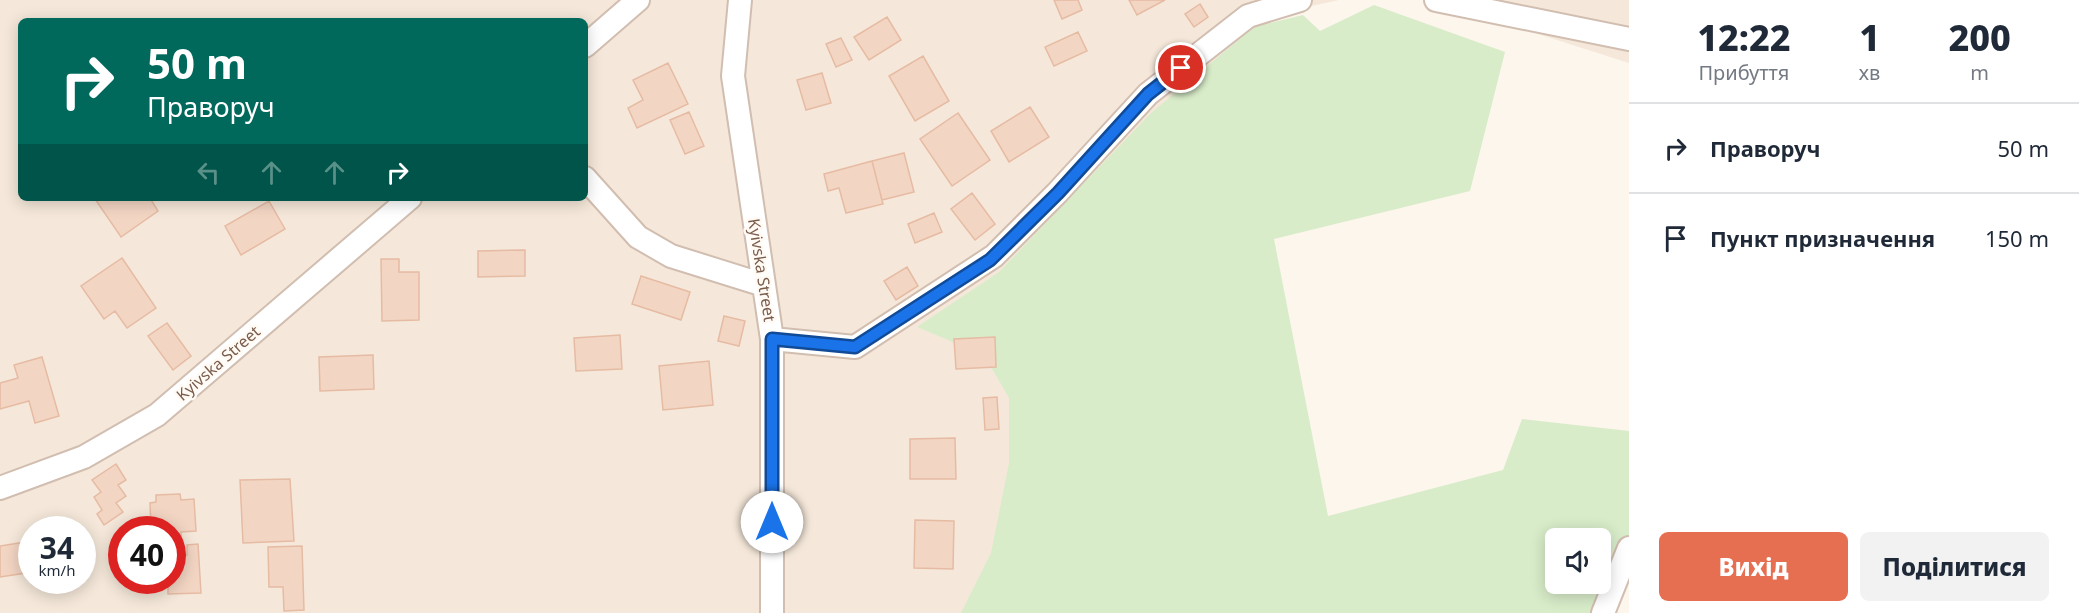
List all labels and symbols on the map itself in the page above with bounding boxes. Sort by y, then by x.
pin [1155,42,1206,93]
street label: Kyivska Street [743,217,781,323]
street label: Kyivska Street [171,320,265,406]
position arrow [740,490,804,554]
speed limit sign: 40 [108,516,186,594]

